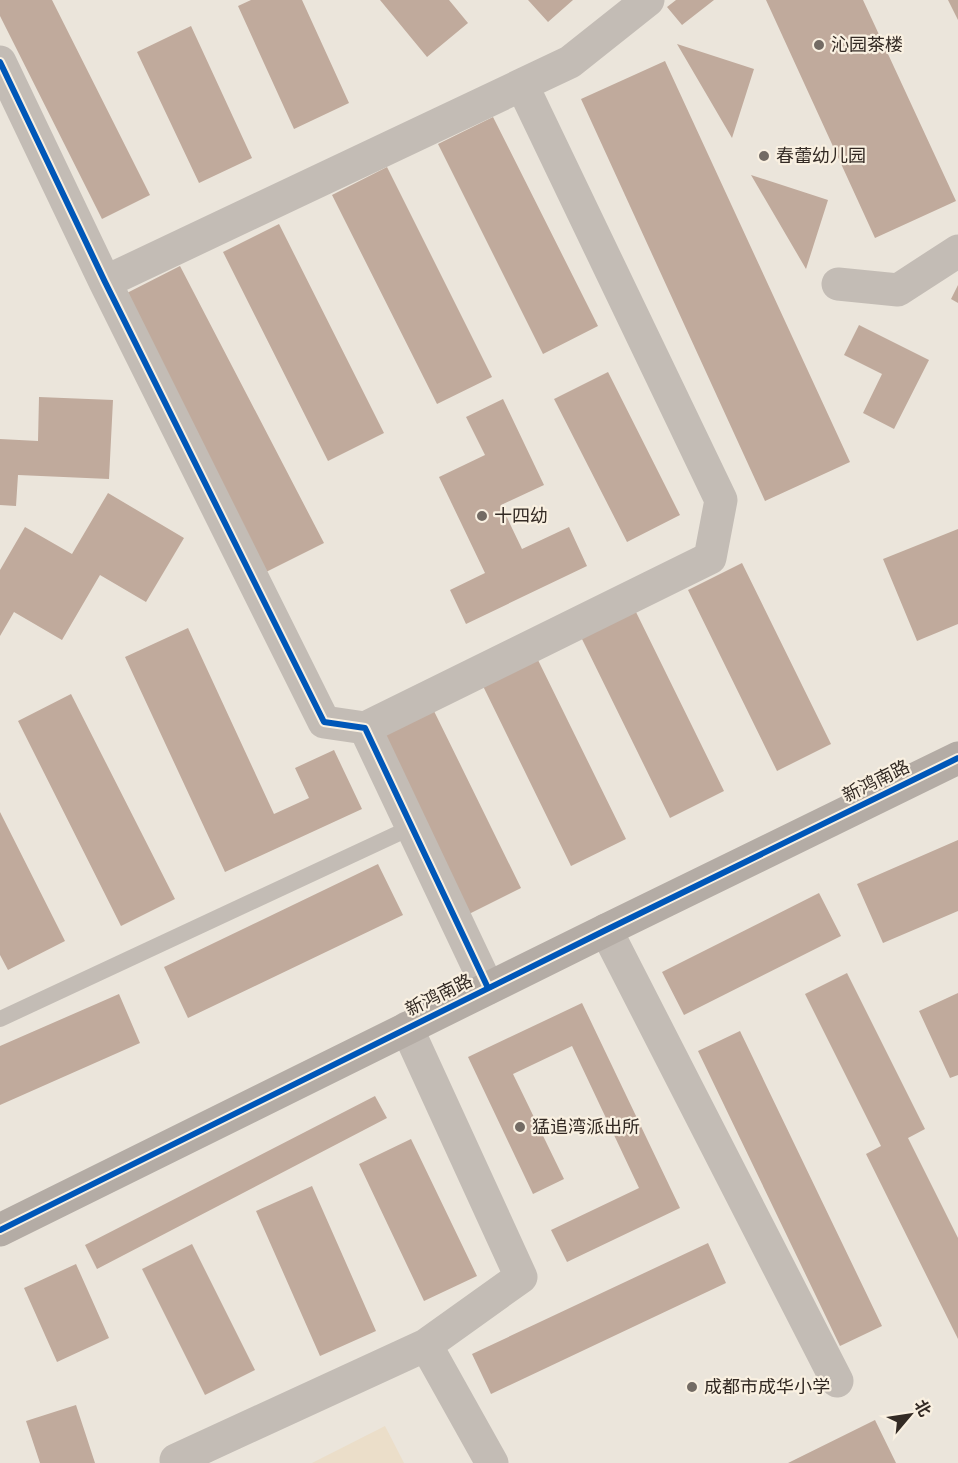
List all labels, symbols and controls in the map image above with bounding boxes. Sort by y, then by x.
place label: 沁园茶楼 [831,33,903,56]
marker: 沁园茶楼 [812,38,826,52]
place label: 春蕾幼儿园 [776,144,866,167]
marker: 春蕾幼儿园 [757,149,771,163]
place label: 十四幼 [494,504,548,527]
marker: 十四幼 [475,509,489,523]
street label: 新鸿南路 [838,754,913,807]
street label: 新鸿南路 [401,968,476,1021]
place label: 猛追湾派出所 [532,1115,640,1138]
marker: 猛追湾派出所 [513,1120,527,1134]
place label: 成都市成华小学 [704,1375,830,1398]
marker: 成都市成华小学 [685,1380,699,1394]
north arrow [880,1385,940,1445]
text: 北 [910,1396,936,1420]

